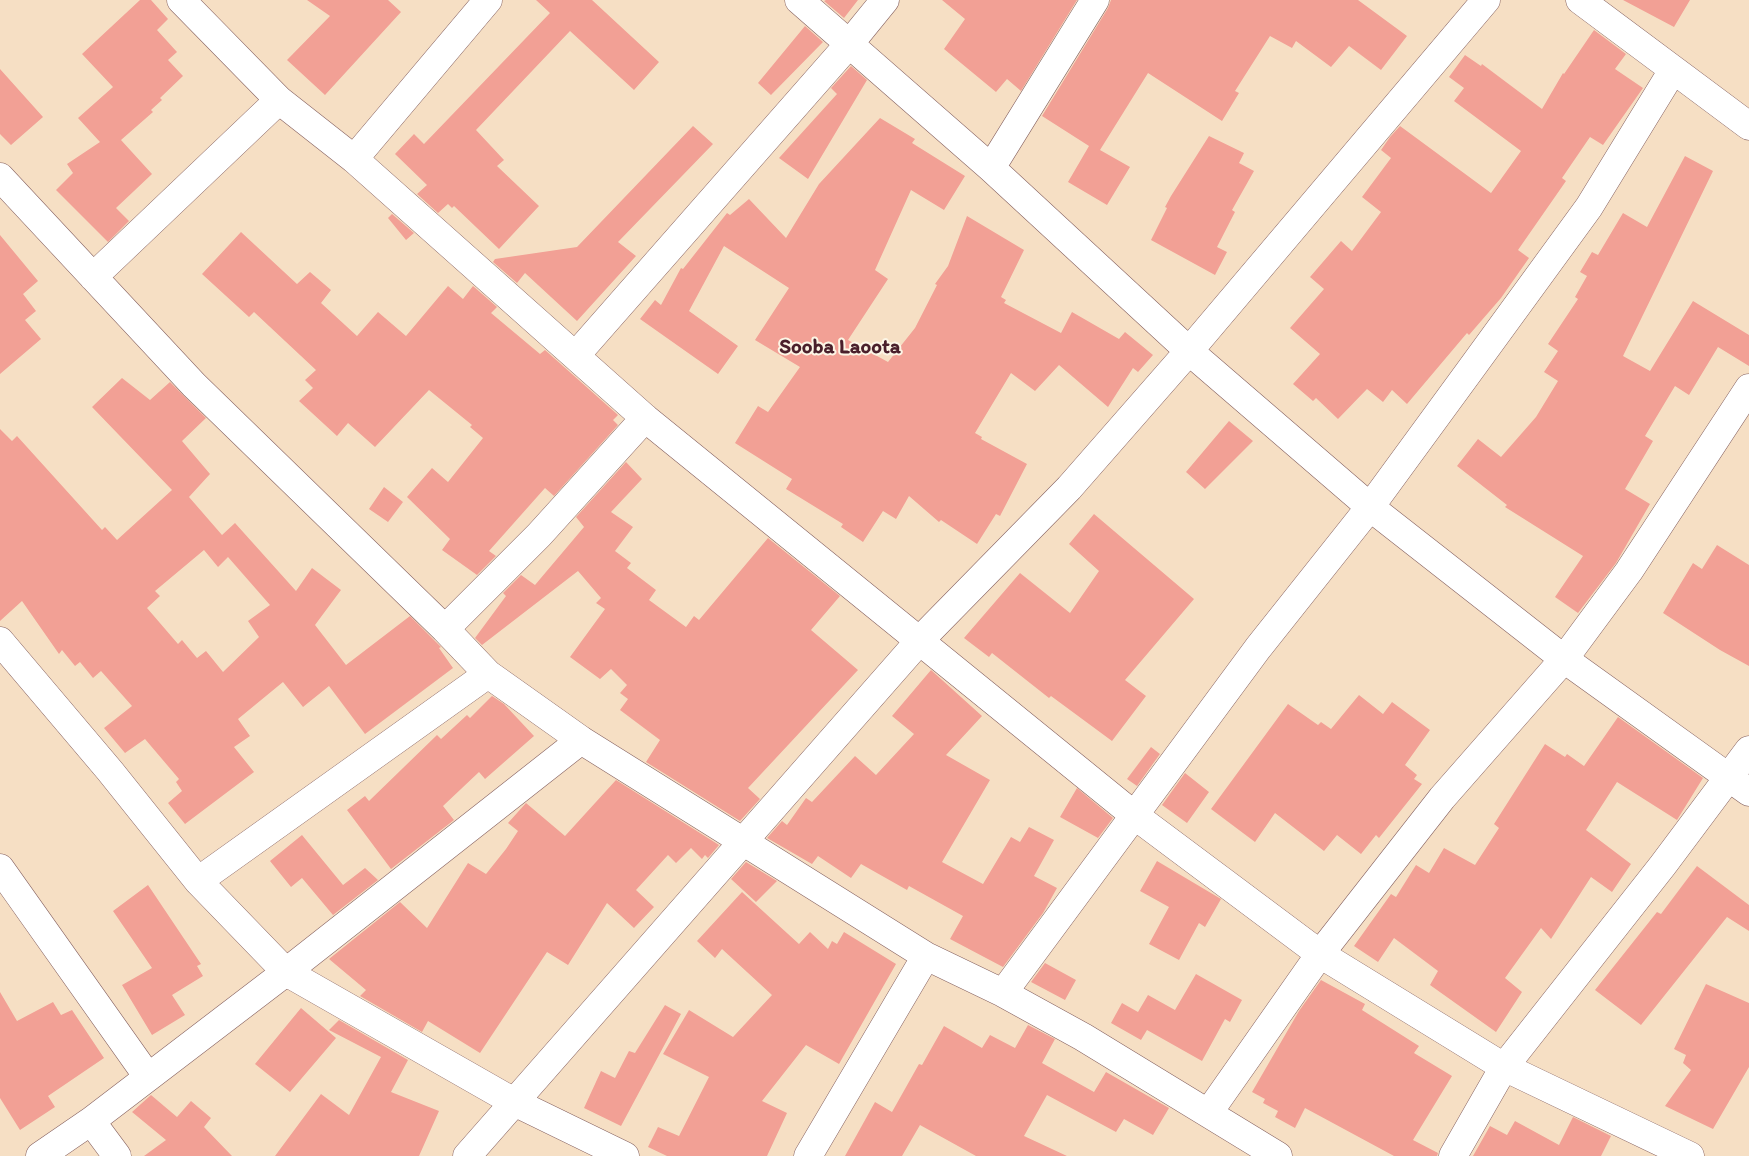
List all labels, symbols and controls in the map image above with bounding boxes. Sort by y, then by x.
district label: Sooba Laoota [779,335,901,361]

